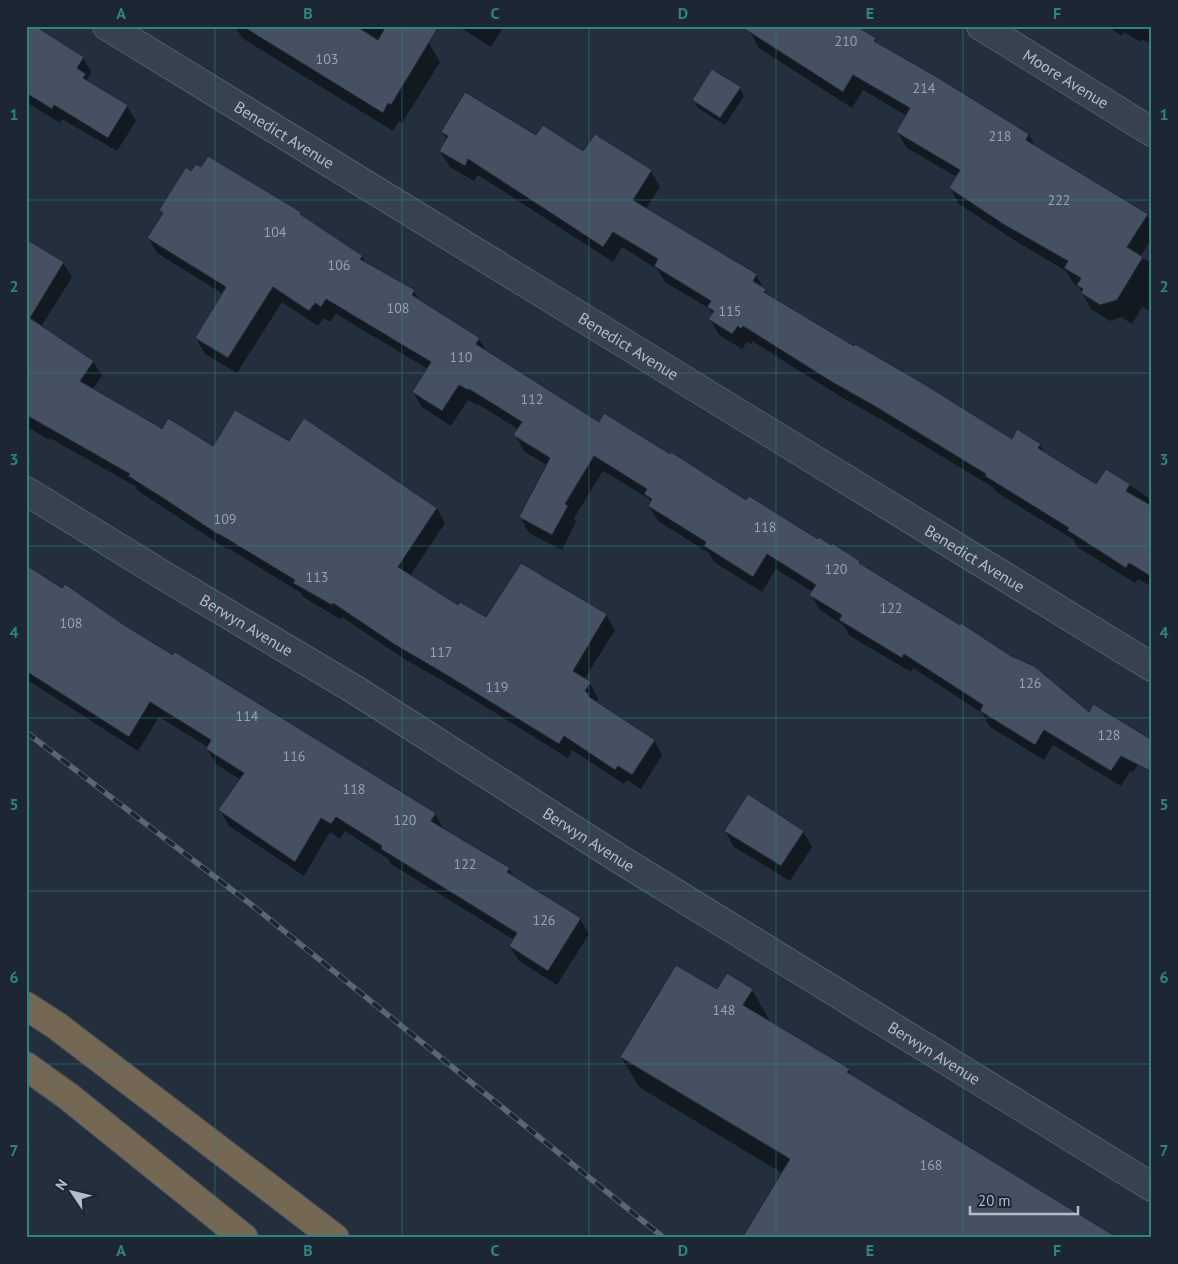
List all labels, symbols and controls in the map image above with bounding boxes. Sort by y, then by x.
text: A [116,3,126,23]
text: B [303,3,313,23]
text: C [491,3,500,23]
text: D [678,3,688,23]
text: E [866,3,874,23]
text: F [1053,3,1061,23]
house number: 210 [835,32,858,50]
street label: Moore Avenue [1019,45,1113,113]
house number: 103 [316,50,338,68]
house number: 214 [913,79,936,97]
street label: Benedict Avenue [231,96,338,173]
text: 1 [9,104,19,124]
text: 1 [1159,104,1169,124]
house number: 218 [989,127,1011,145]
house number: 222 [1048,191,1070,209]
house number: 104 [264,223,287,241]
house number: 106 [328,256,350,274]
text: 2 [9,276,19,296]
text: 2 [1159,276,1169,296]
house number: 108 [387,299,409,317]
house number: 115 [719,302,741,320]
street label: Benedict Avenue [575,308,682,384]
house number: 110 [450,348,473,366]
house number: 112 [521,390,543,408]
text: 3 [9,449,19,469]
text: 3 [1159,449,1169,469]
house number: 109 [214,510,236,528]
house number: 118 [754,518,776,536]
street label: Benedict Avenue [921,520,1028,597]
house number: 120 [825,560,848,578]
house number: 113 [306,568,328,586]
street label: Berwyn Avenue [196,590,297,660]
house number: 122 [880,599,902,617]
house number: 108 [60,614,82,632]
text: 4 [9,622,19,642]
text: 4 [1159,622,1169,642]
house number: 117 [430,643,452,661]
house number: 126 [1019,674,1041,692]
house number: 119 [486,678,508,696]
house number: 114 [236,707,259,725]
house number: 128 [1098,726,1120,744]
house number: 116 [283,747,305,765]
house number: 118 [343,780,365,798]
text: 5 [9,794,19,814]
text: 5 [1159,794,1169,814]
street label: Berwyn Avenue [539,803,638,876]
house number: 120 [394,811,417,829]
house number: 122 [454,855,476,873]
house number: 126 [533,911,555,929]
text: 6 [9,967,19,987]
text: 6 [1159,967,1169,987]
house number: 148 [713,1001,735,1019]
street label: Berwyn Avenue [884,1017,984,1089]
text: 7 [9,1140,19,1160]
text: 7 [1159,1140,1169,1160]
house number: 168 [920,1156,942,1174]
north arrow [48,1166,98,1216]
text: N [51,1176,71,1193]
scale bar [970,1184,1078,1216]
text: 20 m [978,1191,1011,1210]
text: A [116,1240,126,1260]
text: B [303,1240,313,1260]
text: C [491,1240,500,1260]
text: D [678,1240,688,1260]
text: E [866,1240,874,1260]
text: F [1053,1240,1061,1260]

